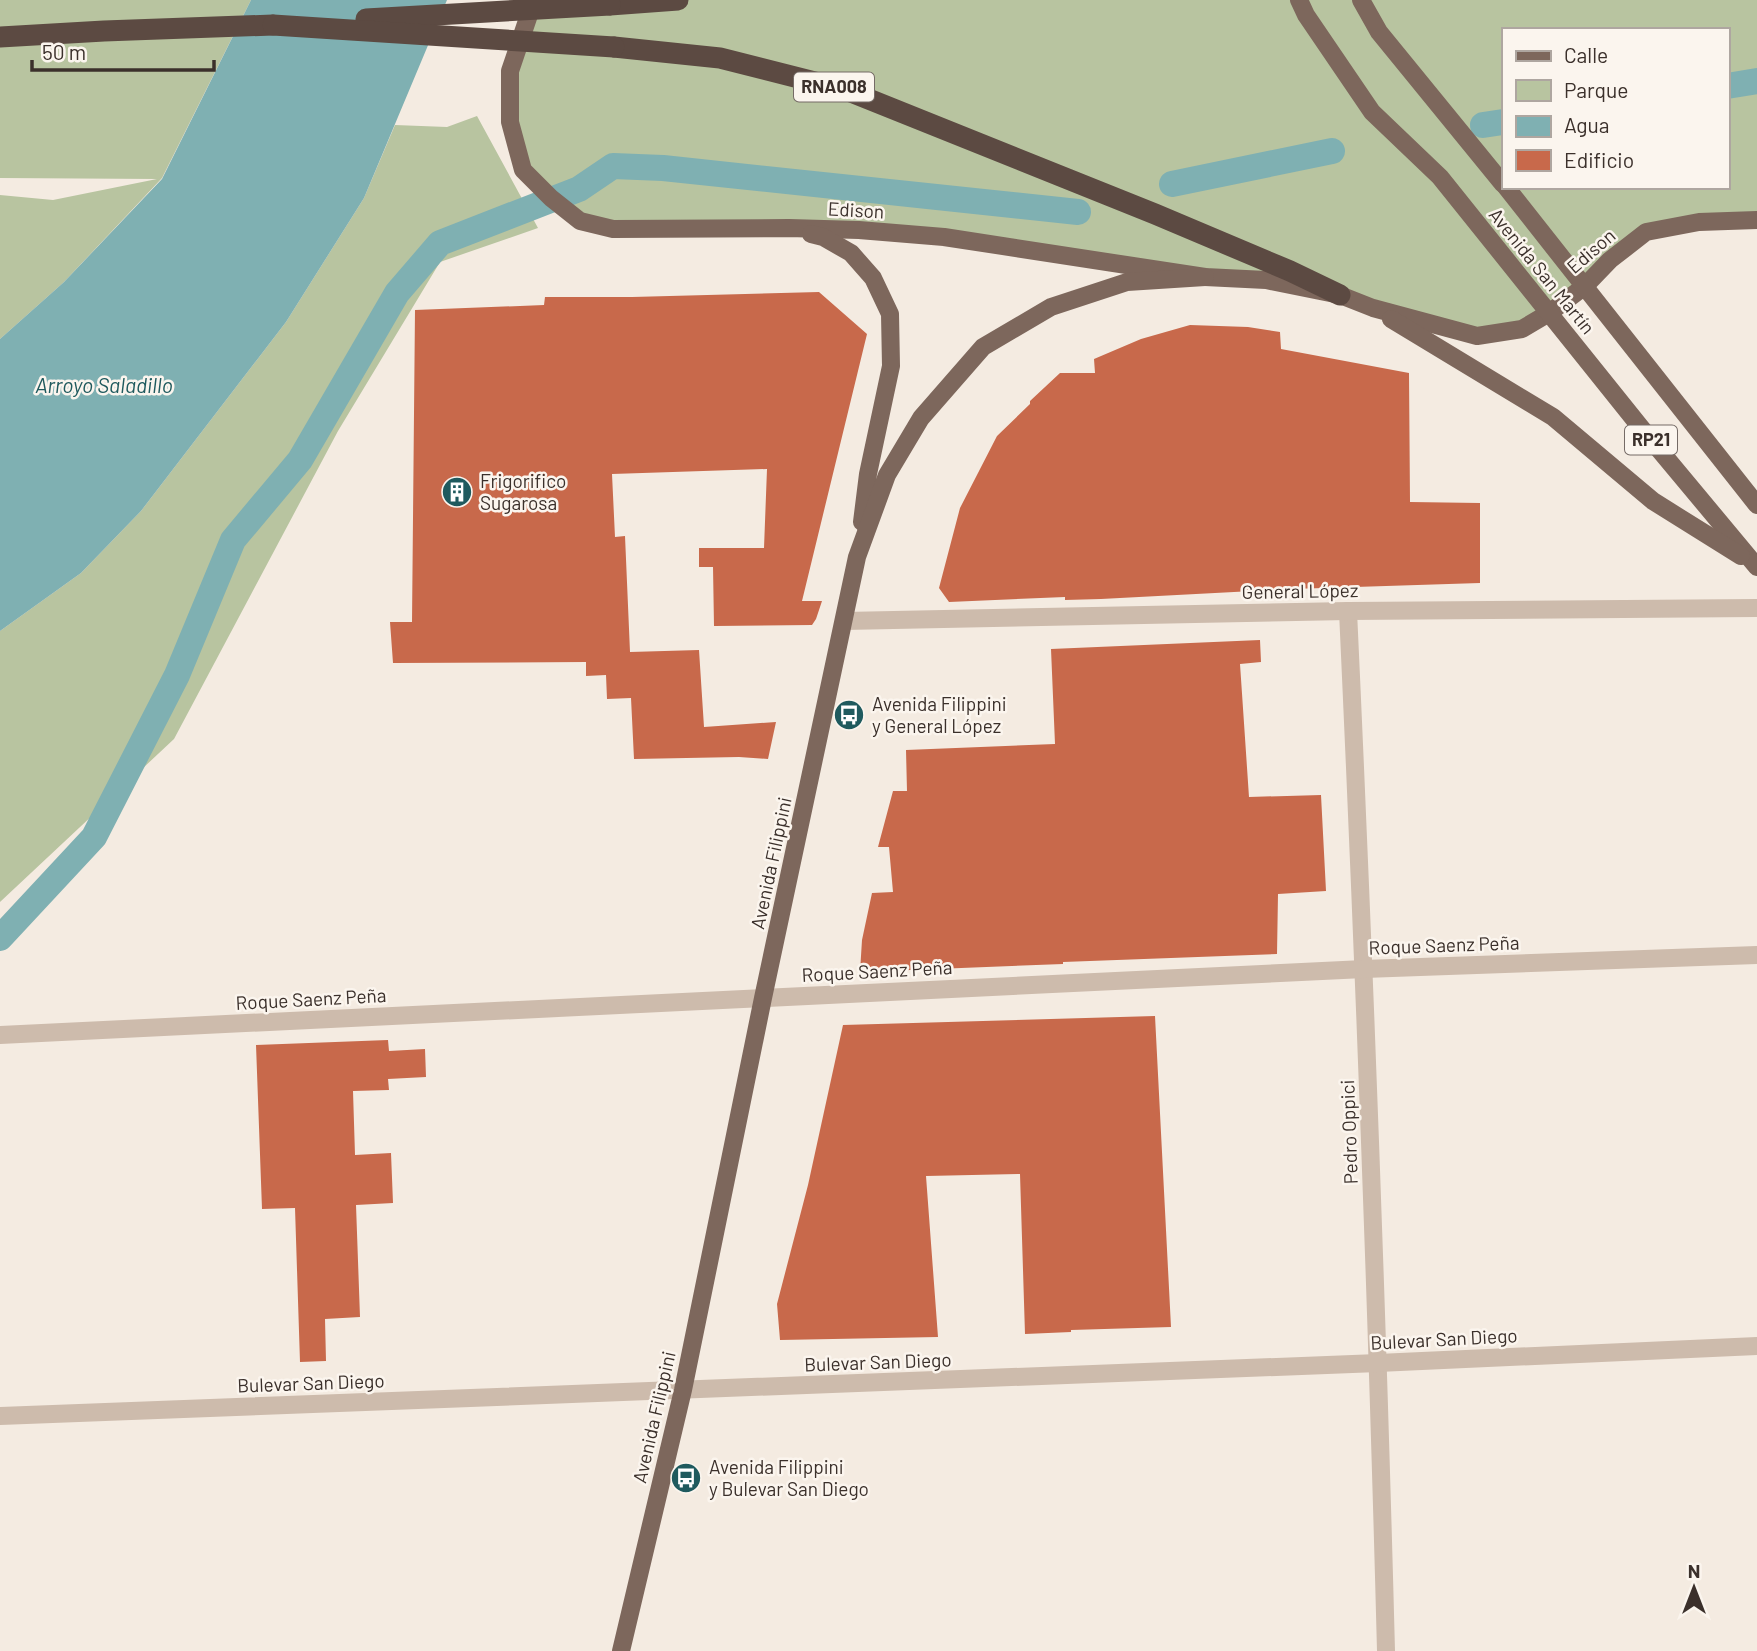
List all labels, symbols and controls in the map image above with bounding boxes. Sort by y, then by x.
scale bar [32,28,214,72]
legend [1502,28,1729,189]
text: 50 m [42,39,86,64]
text: Calle [1564,42,1608,67]
road number: RNA008 [794,72,874,102]
text: Parque [1564,77,1629,102]
text: Agua [1564,112,1610,137]
text: Edificio [1564,147,1634,172]
street label: Edison [827,197,885,222]
street label: Avenida San Martín [1485,203,1600,338]
street label: Edison [1562,223,1620,278]
water label: Arroyo Saladillo [35,372,173,397]
road number: RP21 [1625,426,1677,454]
place label: Frigorifico Sugarosa [480,469,566,514]
building icon: Frigorifico Sugarosa [440,475,474,509]
street label: General López [1241,578,1359,603]
place label: Avenida Filippini y General López [872,692,1007,737]
bus stop icon: Avenida Filippini y General López [832,698,866,732]
street label: Avenida Filippini [745,795,796,931]
street label: Roque Saenz Peña [1368,930,1520,959]
street label: Roque Saenz Peña [801,955,953,986]
street label: Roque Saenz Peña [235,983,387,1014]
street label: Pedro Oppici [1335,1079,1362,1185]
street label: Bulevar San Diego [1370,1323,1518,1354]
street label: Bulevar San Diego [804,1347,952,1376]
street label: Avenida Filippini [627,1349,680,1485]
street label: Bulevar San Diego [237,1368,385,1397]
place label: Avenida Filippini y Bulevar San Diego [709,1455,869,1500]
bus stop icon: Avenida Filippini y Bulevar San Diego [669,1461,703,1495]
north arrow [1659,1553,1729,1623]
text: N [1688,1559,1700,1582]

